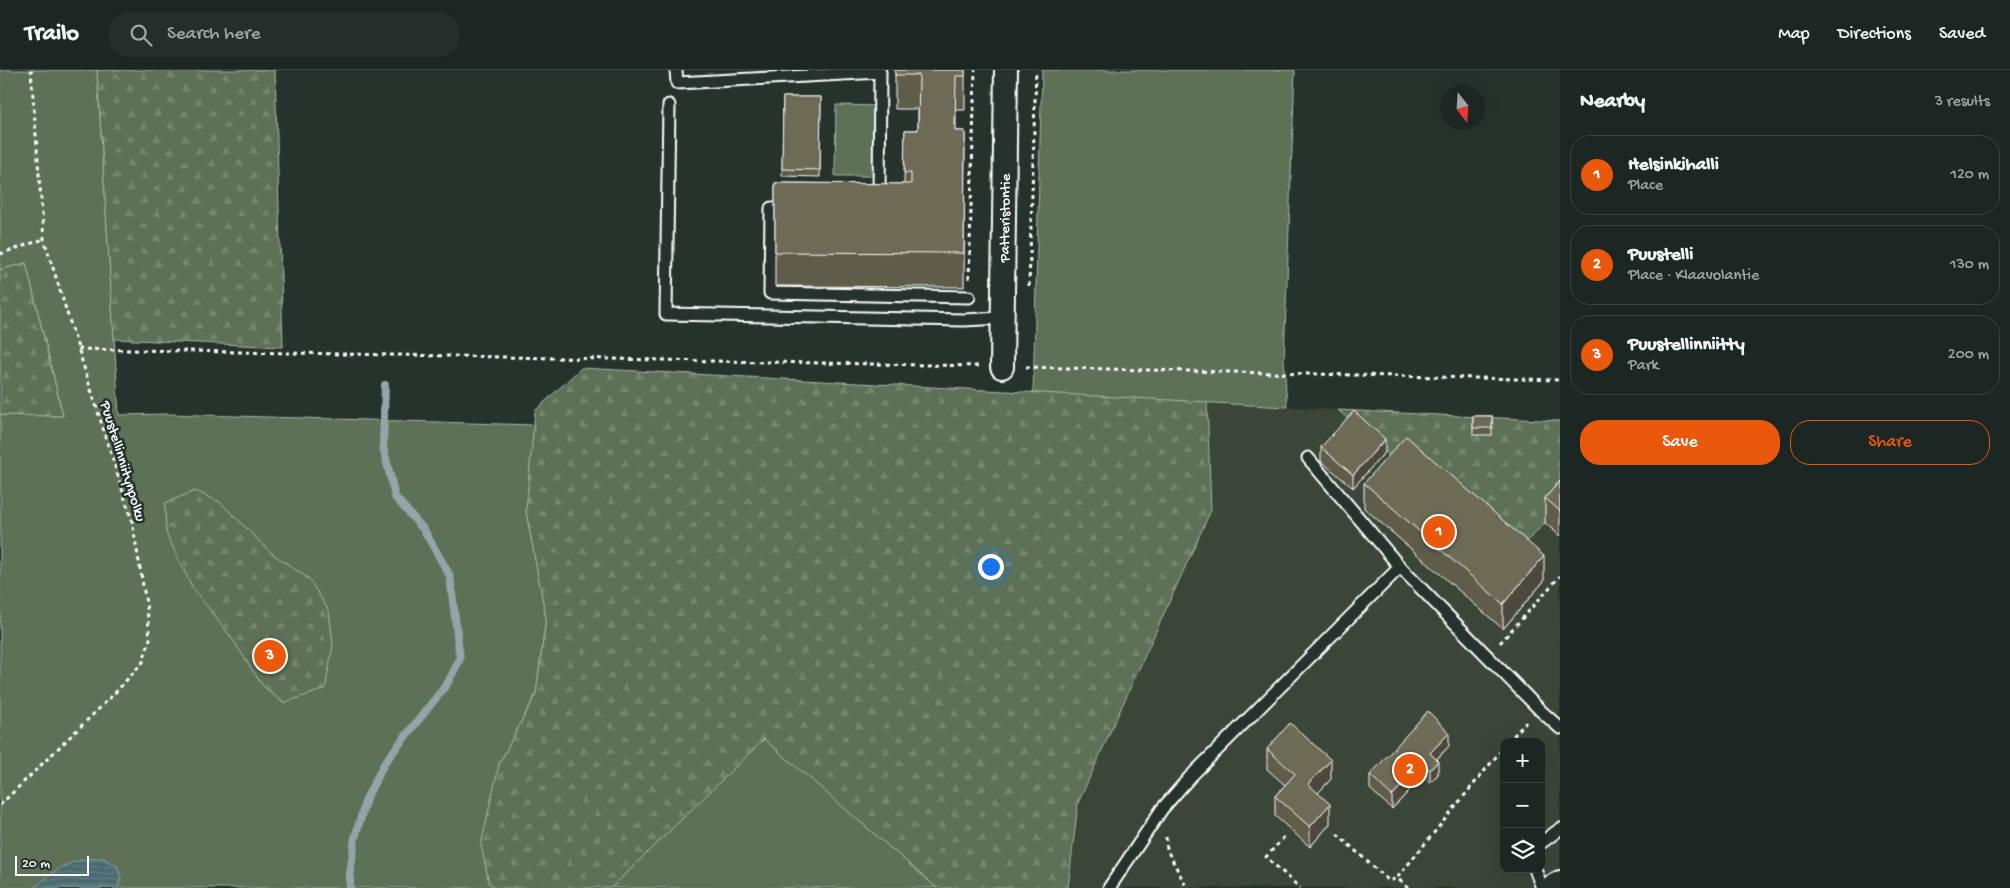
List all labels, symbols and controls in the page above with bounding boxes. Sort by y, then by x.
search box [109,12,459,57]
text: Trailo [25,20,79,49]
icon: search [127,21,155,49]
text: Search here [167,23,261,46]
text: Map [1778,24,1810,45]
text: Directions [1838,24,1911,45]
text: Saved [1939,24,1985,45]
north arrow [1440,85,1485,130]
text: Nearby [1580,90,1645,115]
text: 3 results [1935,93,1990,112]
text: Helsinkihalli [1628,154,1719,177]
text: 1 [1594,166,1600,185]
text: 120 m [1950,166,1989,185]
street label: Patteristontie [996,173,1016,264]
text: Place [1628,177,1663,196]
text: Puustelli [1628,244,1693,267]
text: 2 [1593,256,1601,275]
text: 130 m [1950,256,1989,275]
text: Place · Klaavolantie [1628,267,1759,286]
text: Puustellinniitty [1628,334,1745,357]
text: 3 [1593,346,1601,365]
text: 200 m [1948,346,1989,365]
text: Park [1628,357,1659,376]
street label: Puustellinniitynpolku [95,398,149,524]
button: Save [1580,420,1780,465]
button: Share [1790,420,1990,465]
pin: 1 [1423,513,1455,551]
your location [978,554,1004,580]
pin: 3 [254,637,286,675]
map controls [1500,738,1545,873]
button: + [1500,738,1545,783]
pin: 2 [1394,751,1426,789]
button: − [1500,783,1545,828]
button: layers [1500,828,1545,873]
scale bar [15,853,89,876]
text: 20 m [22,856,50,873]

